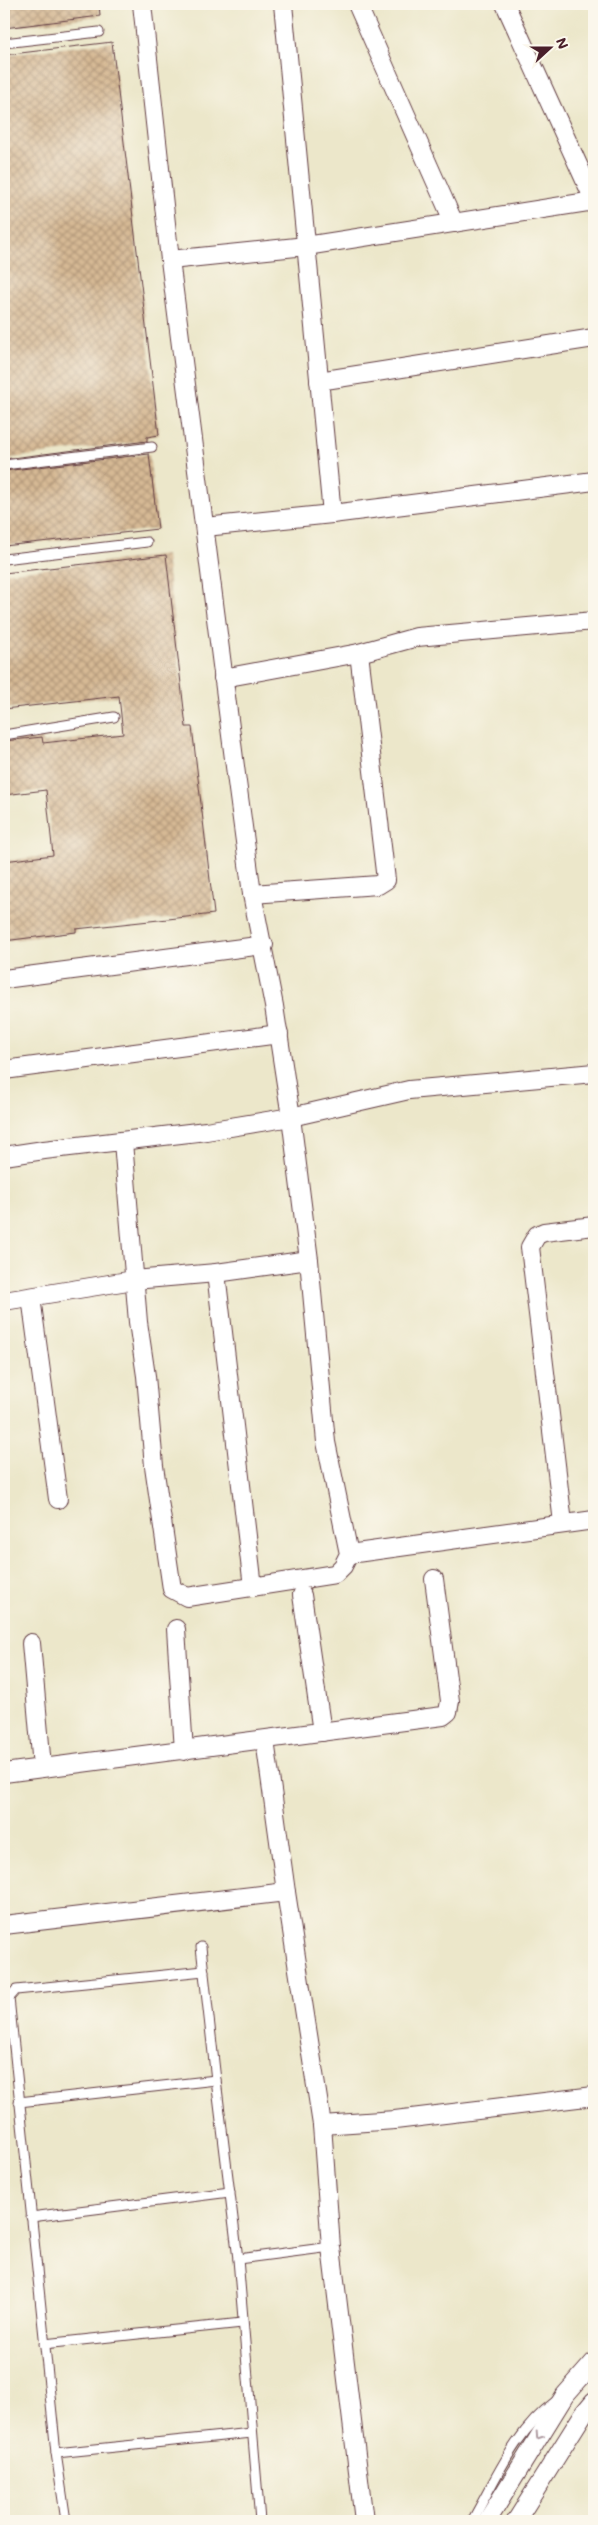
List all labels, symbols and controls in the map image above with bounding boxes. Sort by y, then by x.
north arrow [526,22,576,72]
text: N [552,35,573,52]
one-way arrow [536,2430,545,2439]

